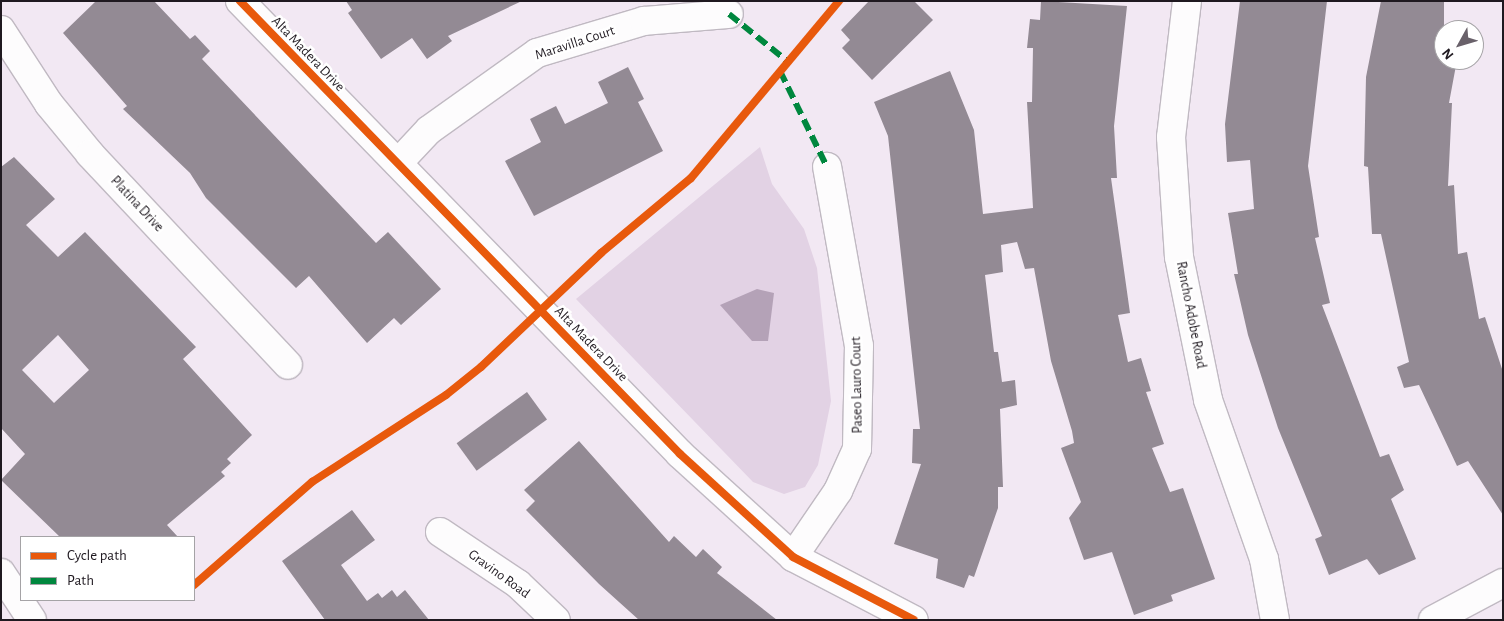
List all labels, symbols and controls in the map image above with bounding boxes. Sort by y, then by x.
street label: Alta Madera Drive [268,13,348,95]
north arrow [1434,20,1484,70]
street label: Maravilla Court [533,22,617,64]
text: N [1440,46,1457,62]
street label: Platina Drive [107,173,167,235]
street label: Rancho Adobe Road [1172,260,1210,370]
street label: Alta Madera Drive [551,303,631,385]
street label: Paseo Lauro Court [848,336,866,434]
legend [20,536,195,601]
street label: Gravino Road [465,546,533,602]
text: Cycle path [67,548,127,563]
text: Path [67,573,94,588]

